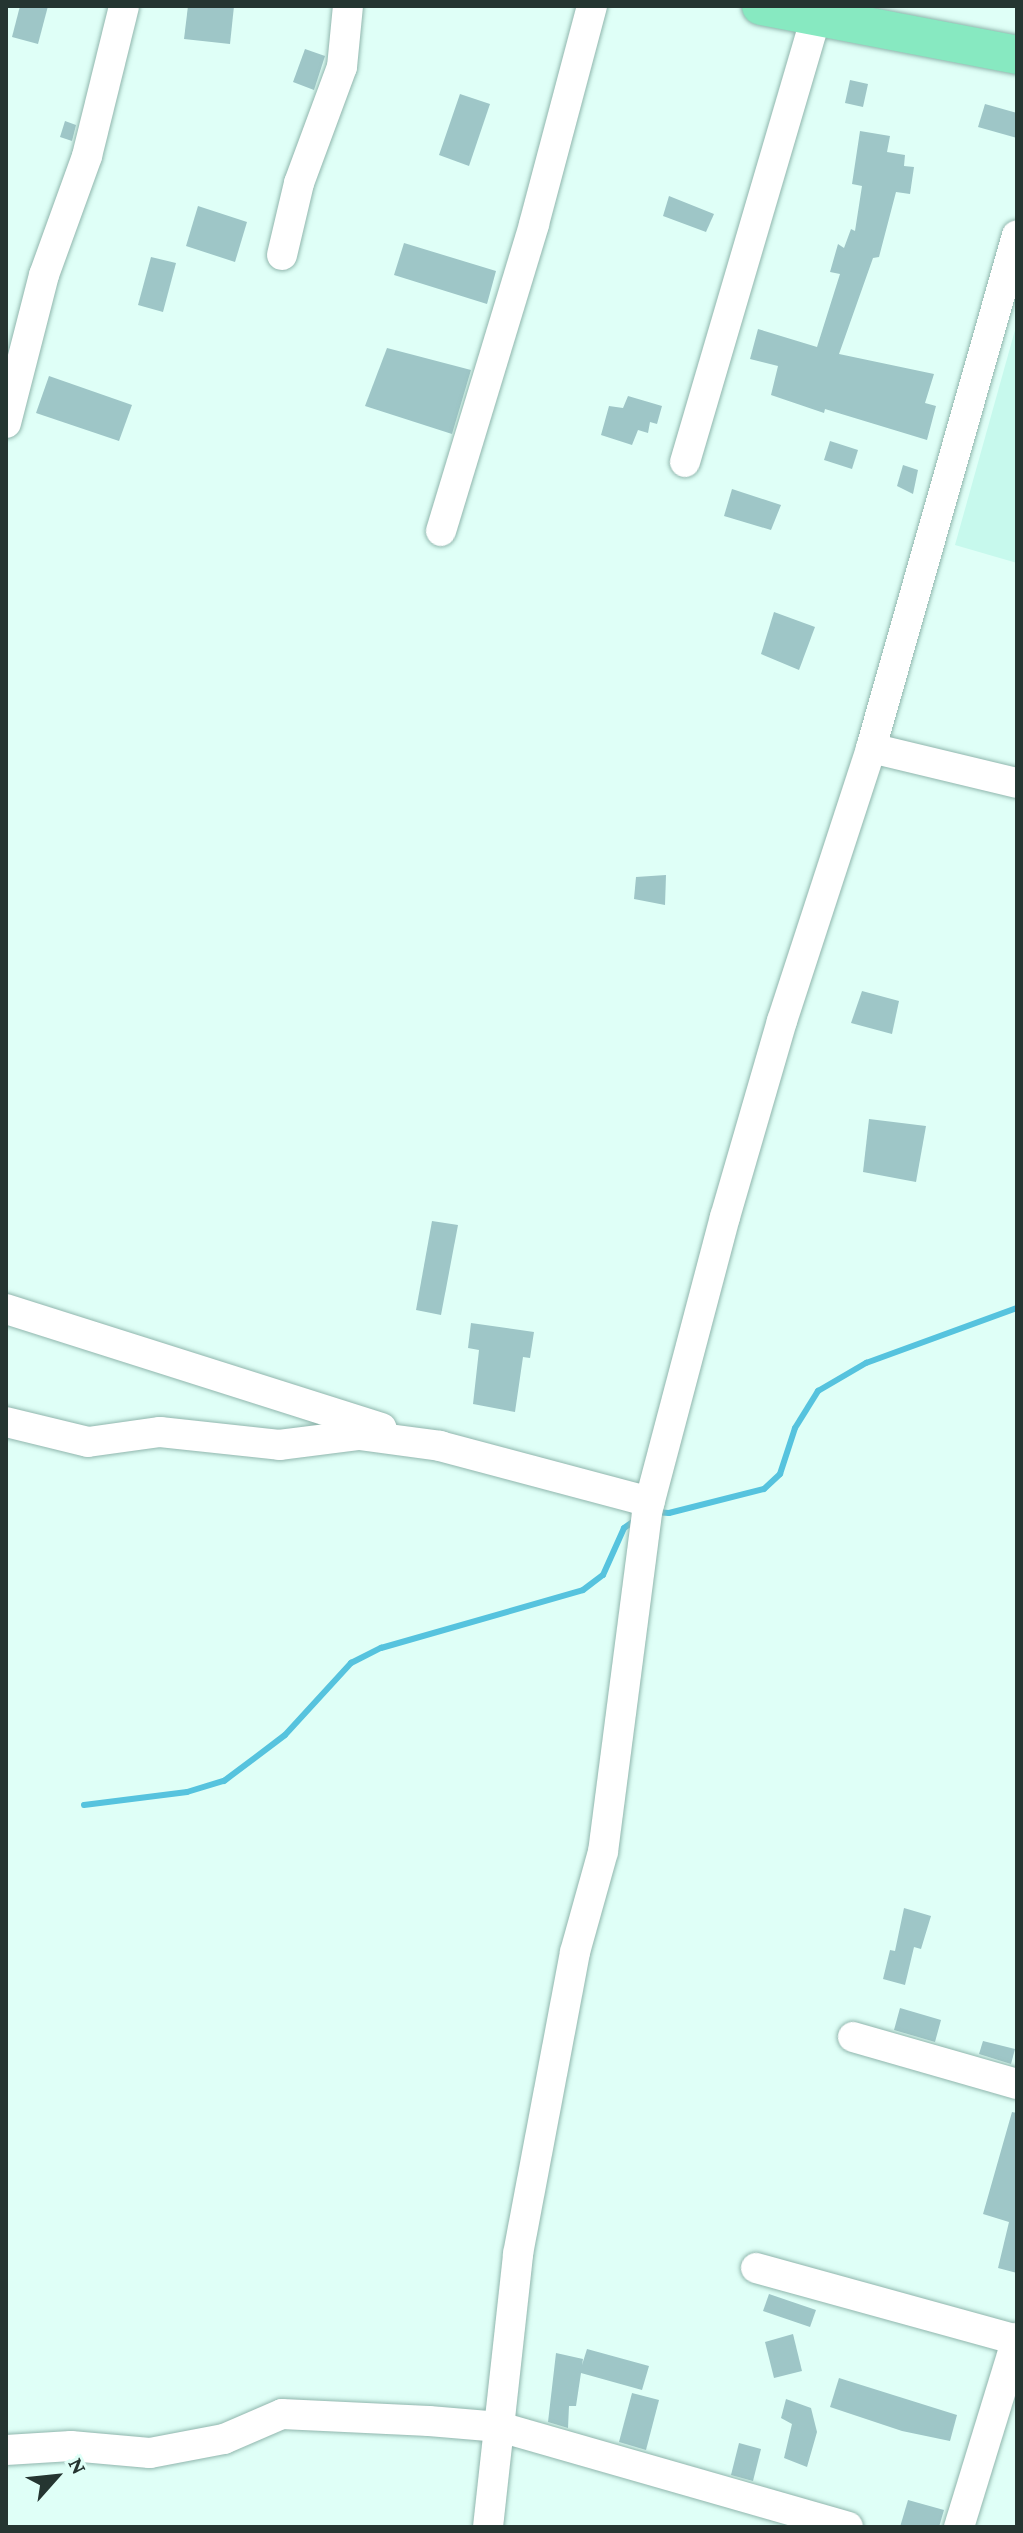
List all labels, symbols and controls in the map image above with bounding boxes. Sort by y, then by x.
north arrow [16,2437,96,2517]
text: N [63,2454,92,2478]

